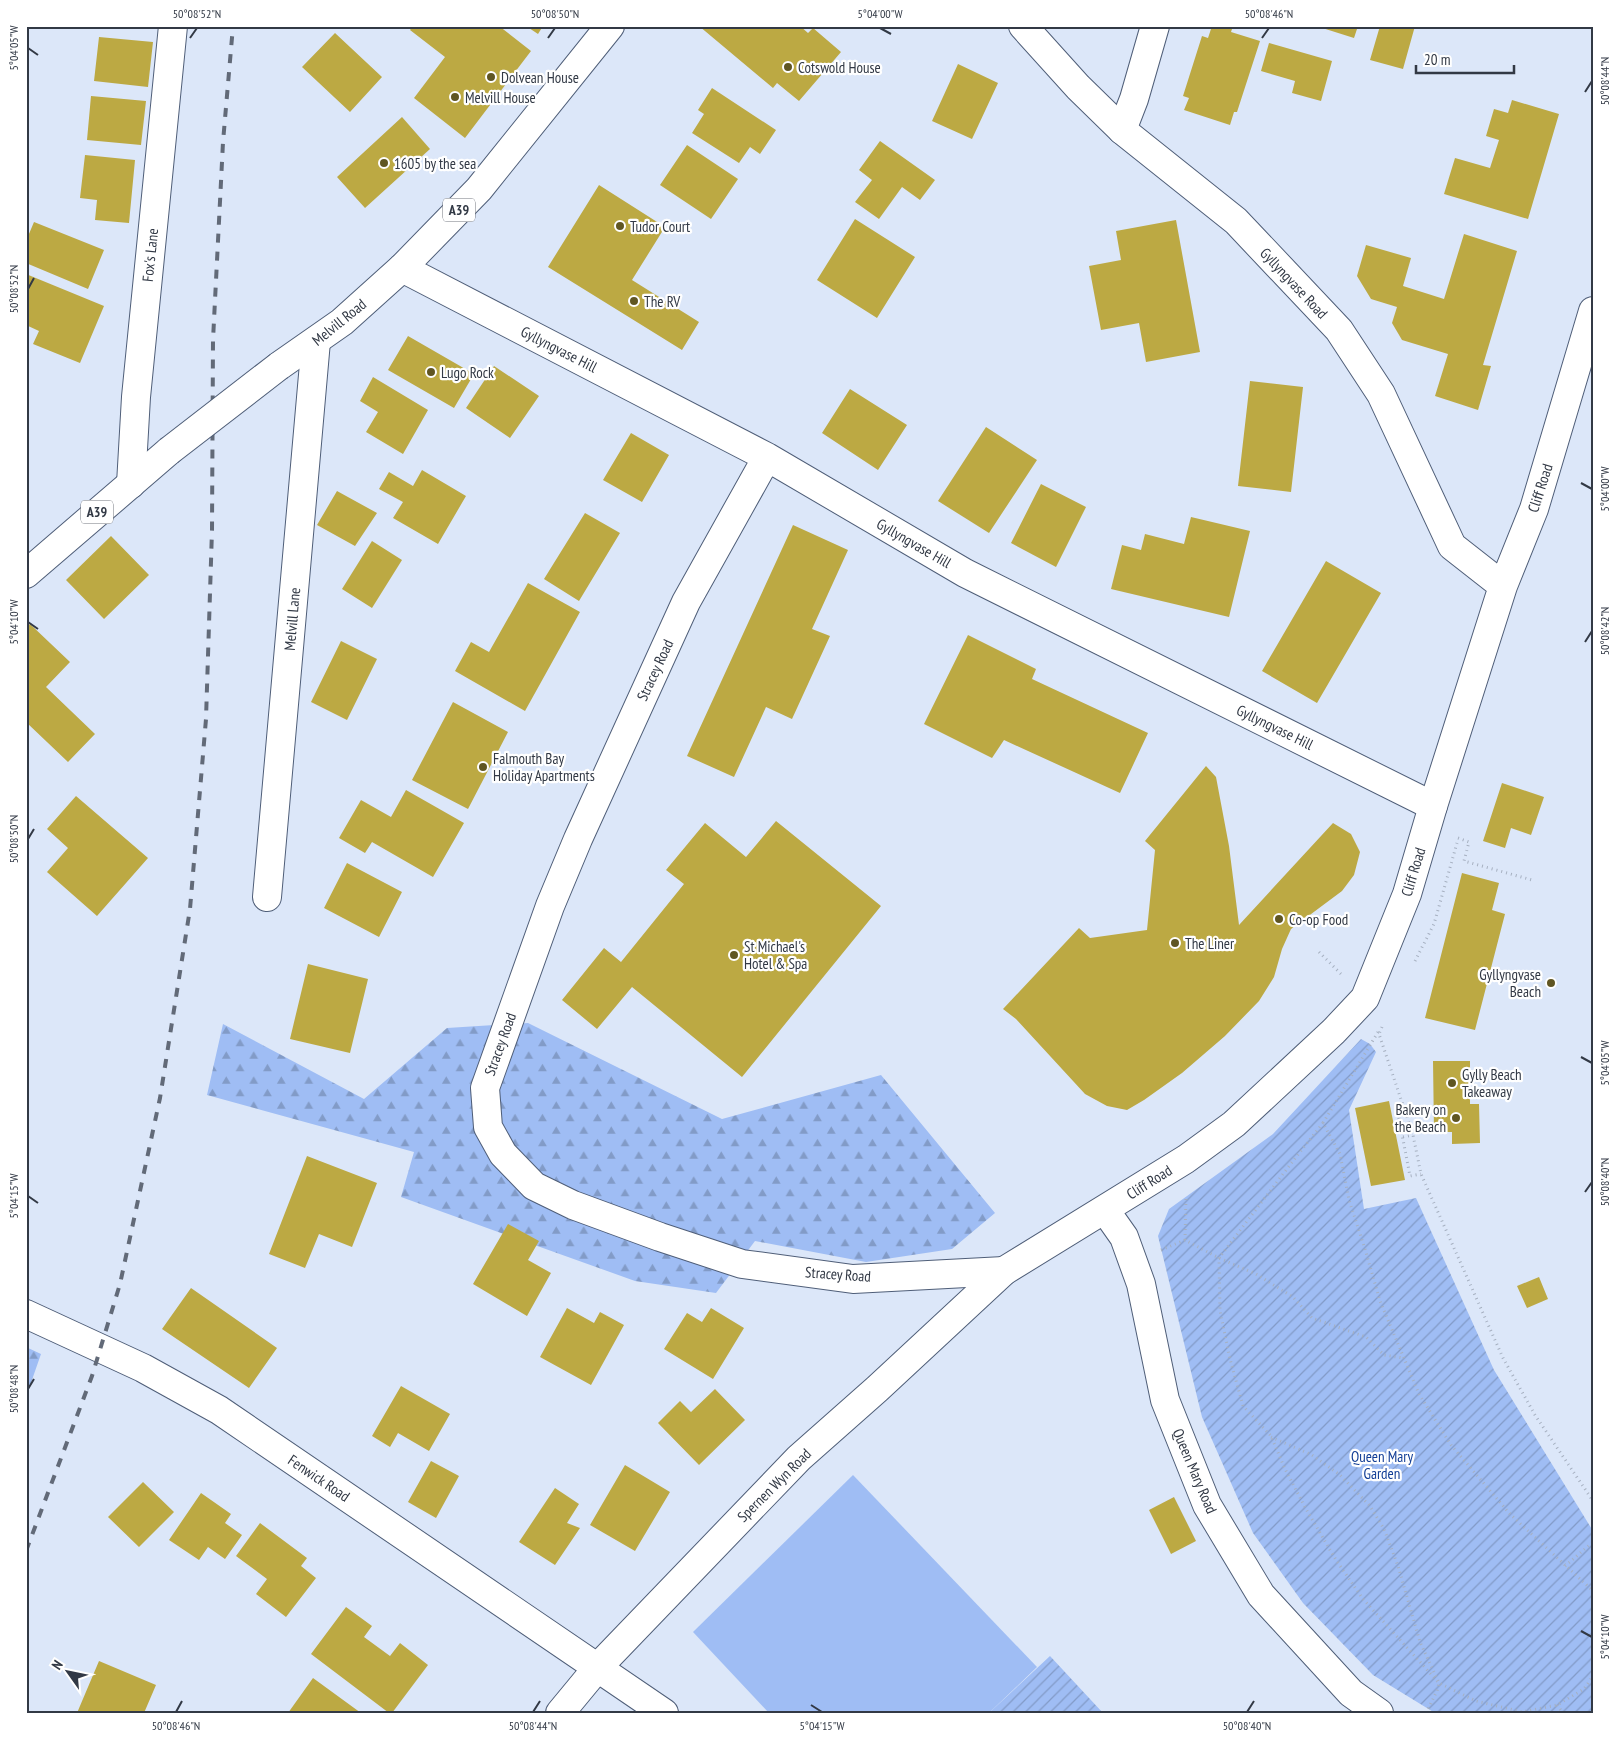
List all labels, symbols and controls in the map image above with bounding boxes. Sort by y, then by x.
text: 50°08'52"N [173,6,221,21]
text: 50°08'50"N [531,6,579,21]
text: 5°04'00"W [857,6,903,21]
text: 50°08'46"N [1245,6,1293,21]
text: 5°04'05"W [6,25,21,71]
scale bar [1416,42,1514,74]
text: 20 m [1424,50,1450,69]
text: 50°08'44"N [1597,57,1612,105]
place label: Cotswold House [798,58,881,77]
marker: Cotswold House [782,61,794,73]
place label: Dolvean House [501,68,579,87]
marker: Dolvean House [485,71,497,83]
place label: Melvill House [465,88,536,107]
marker: Melvill House [449,91,461,103]
place label: 1605 by the sea [394,154,476,173]
marker: 1605 by the sea [378,157,390,169]
road number: A39 [443,198,475,222]
place label: Tudor Court [630,217,690,236]
marker: Tudor Court [614,220,626,232]
street label: Fox's Lane [138,227,162,283]
street label: Gyllyngvase Road [1256,243,1332,323]
text: 50°08'52"N [6,265,21,313]
place label: The RV [644,292,680,311]
street label: Melvill Road [308,294,370,350]
marker: The RV [628,295,640,307]
street label: Gyllyngvase Hill [518,322,601,377]
place label: Lugo Rock [441,363,494,382]
marker: Lugo Rock [425,366,437,378]
street label: Cliff Road [1523,461,1557,515]
text: 5°04'00"W [1597,466,1612,512]
road number: A39 [81,501,113,524]
street label: Gyllyngvase Hill [873,514,955,572]
street label: Melvill Lane [280,587,304,651]
text: 5°04'10"W [6,599,21,645]
text: 50°08'42"N [1597,607,1612,655]
street label: Stracey Road [633,636,677,704]
street label: Gyllyngvase Hill [1233,700,1317,754]
place label: Falmouth Bay Holiday Apartments [493,749,595,785]
marker: Falmouth Bay Holiday Apartments [477,761,489,773]
text: 50°08'50"N [6,815,21,863]
street label: Cliff Road [1397,845,1429,899]
place label: Co-op Food [1289,910,1348,929]
marker: Co-op Food [1273,913,1285,925]
place label: The Liner [1185,934,1235,953]
place label: St Michael's Hotel & Spa [744,937,807,973]
marker: The Liner [1169,937,1181,949]
marker: St Michael's Hotel & Spa [728,949,740,961]
place label: Gyllyngvase Beach [1479,965,1541,1001]
marker: Gyllyngvase Beach [1545,977,1557,989]
street label: Stracey Road [480,1010,520,1078]
text: 5°04'05"W [1597,1040,1612,1086]
place label: Gylly Beach Takeaway [1462,1065,1522,1101]
marker: Gylly Beach Takeaway [1446,1077,1458,1089]
place label: Bakery on the Beach [1395,1100,1446,1136]
marker: Bakery on the Beach [1450,1112,1462,1124]
text: 50°08'40"N [1597,1158,1612,1206]
street label: Cliff Road [1123,1161,1175,1203]
text: 5°04'15"W [6,1173,21,1219]
street label: Stracey Road [805,1262,871,1286]
text: 50°08'48"N [6,1365,21,1413]
street label: Queen Mary Road [1169,1426,1221,1516]
street label: Spernen Wyn Road [733,1444,815,1526]
park label: Queen Mary Garden [1351,1447,1413,1483]
street label: Fenwick Road [284,1450,354,1506]
text: 5°04'10"W [1597,1614,1612,1660]
north arrow [42,1646,92,1696]
text: N [47,1657,67,1673]
text: 50°08'46"N [152,1718,200,1733]
text: 50°08'44"N [509,1718,557,1733]
text: 5°04'15"W [799,1718,845,1733]
text: 50°08'40"N [1223,1718,1271,1733]

